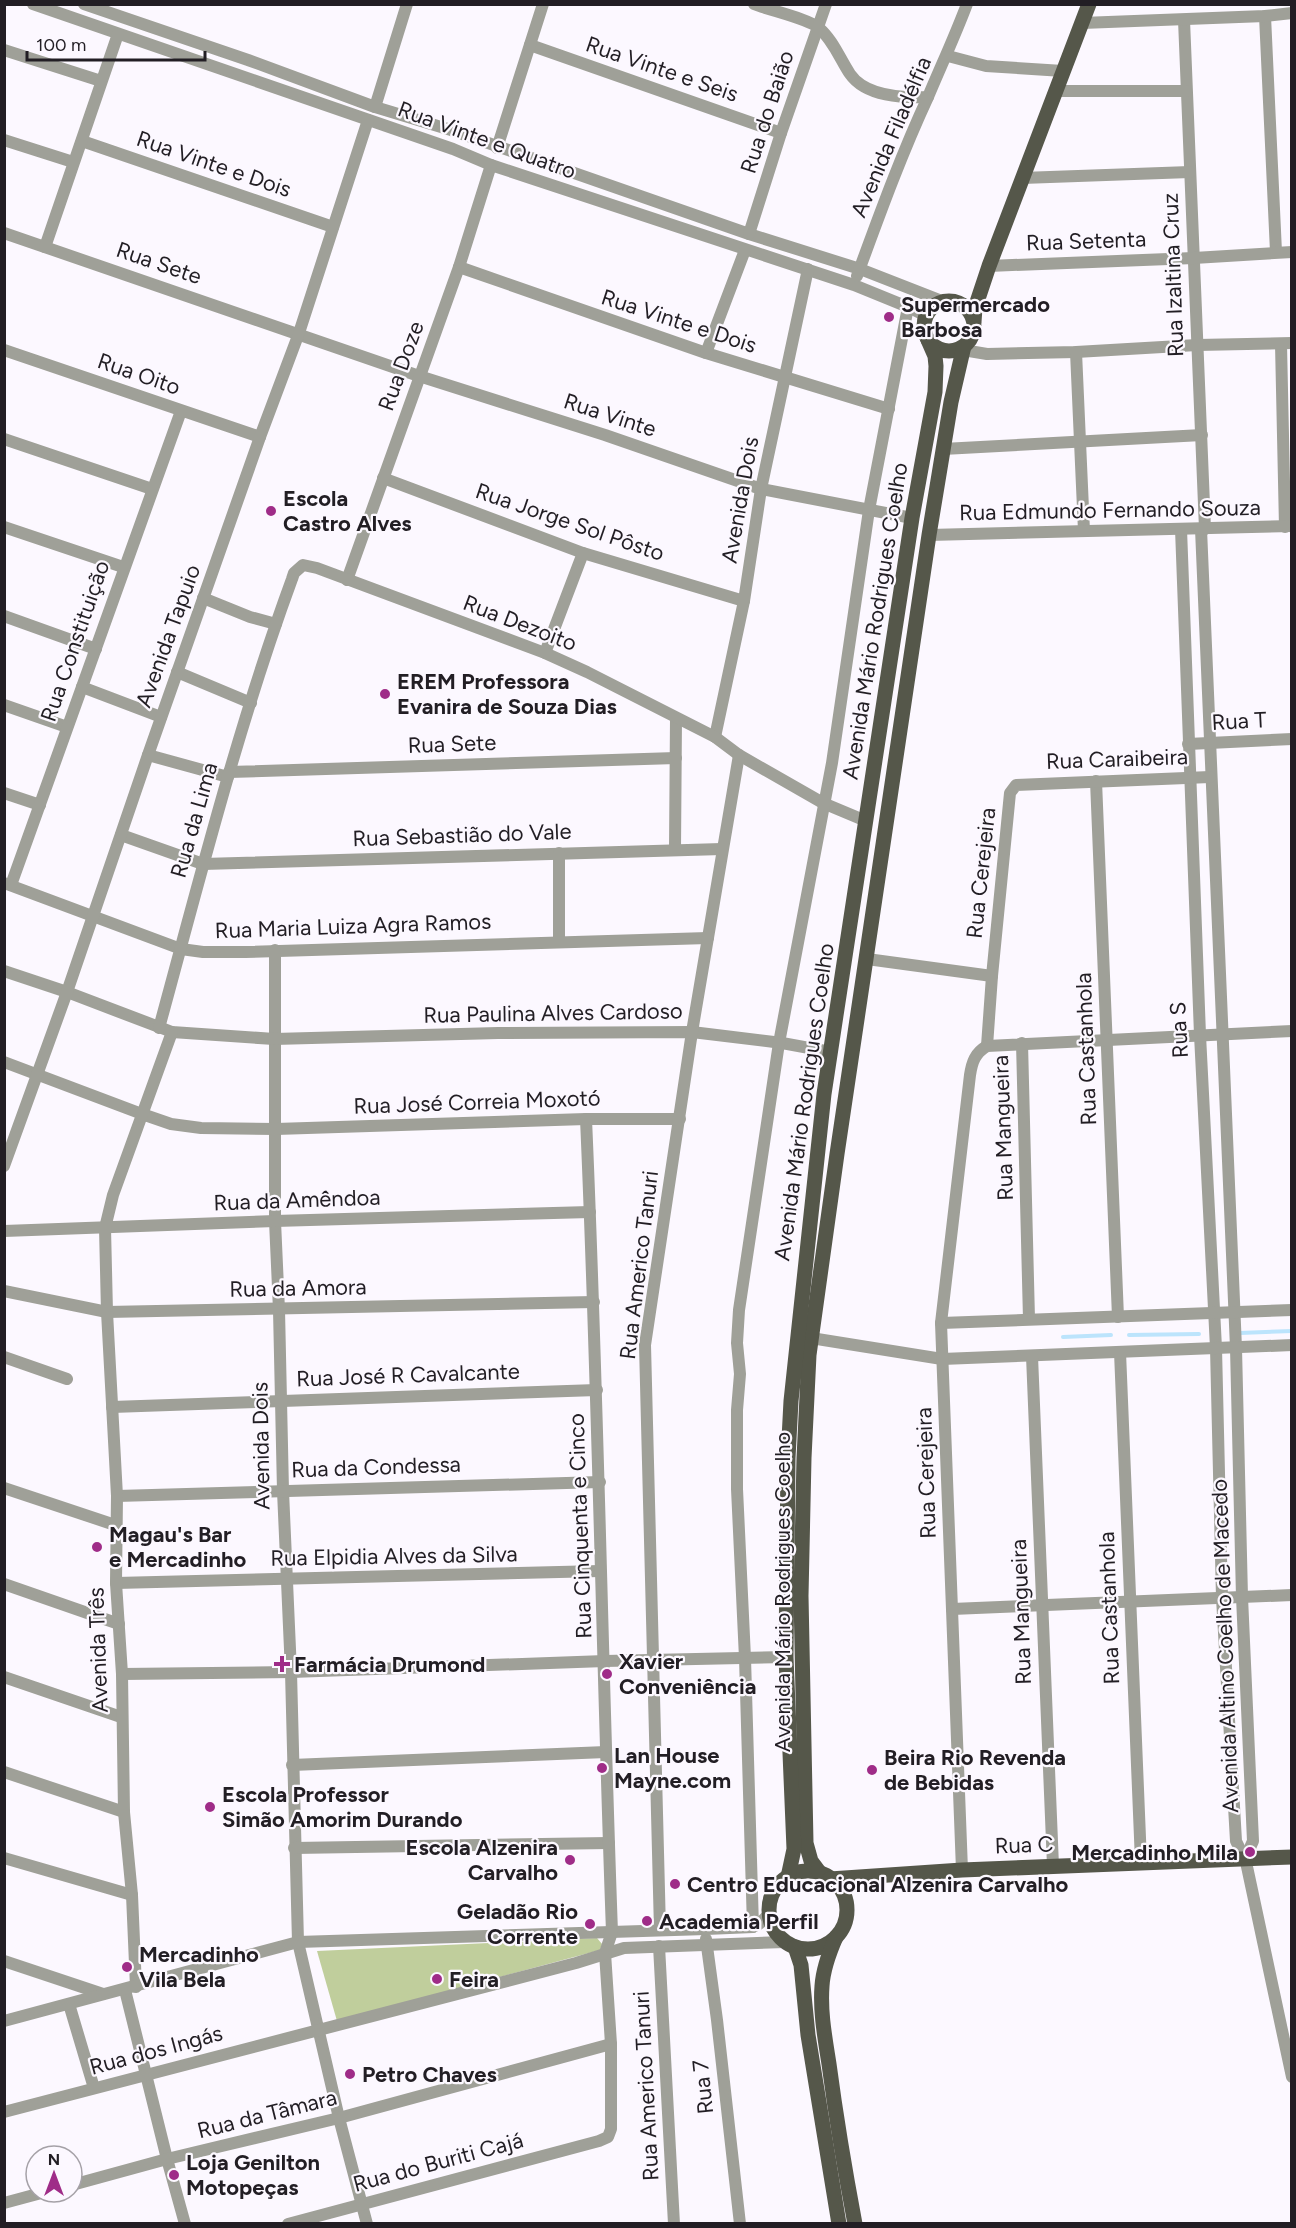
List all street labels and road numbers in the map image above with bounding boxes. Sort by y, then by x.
street label: Rua Vinte e Seis [582,30,742,108]
street label: Rua do Baião [734,47,800,177]
street label: Avenida Filadélfia [845,53,937,221]
street label: Rua Vinte e Quatro [394,95,580,185]
street label: Rua Vinte e Dois [133,125,295,203]
street label: Rua Izaltina Cruz [1157,192,1189,358]
street label: Rua Setenta [1025,225,1147,257]
street label: Rua Sete [113,236,205,290]
street label: Rua Vinte e Dois [598,283,760,359]
street label: Rua Doze [372,317,430,415]
street label: Rua Oito [94,347,184,401]
street label: Rua Vinte [560,387,660,443]
street label: Avenida Dois [716,435,764,565]
street label: Avenida Mário Rodrigues Coelho [837,461,913,781]
street label: Rua Jorge Sol Pôsto [472,477,668,567]
street label: Rua Edmundo Fernando Souza [959,494,1261,526]
street label: Rua Constituição [35,557,115,725]
street label: Avenida Tapuio [130,561,206,711]
street label: Rua Dezoito [459,589,581,657]
street label: Rua T [1211,706,1267,736]
street label: Rua Sete [407,729,497,759]
street label: Rua Caraibeira [1045,743,1189,775]
street label: Rua da Lima [165,759,223,881]
street label: Rua Cerejeira [961,806,1001,940]
street label: Rua Sebastião do Vale [352,818,572,852]
street label: Rua Maria Luiza Agra Ramos [214,908,492,944]
street label: Avenida Mário Rodrigues Coelho [768,941,840,1263]
street label: Rua Castanhola [1070,972,1102,1126]
street label: Rua Paulina Alves Cardoso [423,997,683,1029]
street label: Rua S [1164,1001,1194,1059]
street label: Rua Mangueira [987,1055,1019,1201]
street label: Rua José Correia Moxotó [353,1084,601,1120]
street label: Rua Americo Tanuri [614,1169,664,1361]
street label: Rua da Amêndoa [213,1184,381,1216]
street label: Rua da Amora [229,1273,367,1303]
street label: Rua José R Cavalcante [296,1358,520,1392]
street label: Avenida Dois [246,1382,276,1510]
street label: Rua Cerejeira [910,1407,942,1539]
street label: Rua Cinquenta e Cinco [563,1413,597,1639]
street label: Avenida Mário Rodrigues Coelho [769,1432,796,1752]
street label: Rua da Condessa [291,1451,461,1483]
street label: Avenida Altino Coelho de Macedo [1206,1479,1244,1813]
street label: Rua Castanhola [1093,1531,1125,1685]
street label: Rua Mangueira [1005,1539,1037,1685]
street label: Rua Elpidia Alves da Silva [270,1540,518,1572]
street label: Avenida Três [82,1587,114,1713]
street label: Rua C [994,1830,1054,1860]
street label: Rua Americo Tanuri [628,1990,664,2182]
street label: Rua dos Ingás [87,2019,225,2081]
street label: Rua 7 [687,2058,719,2116]
street label: Rua da Tâmara [194,2084,340,2144]
street label: Rua do Buriti Cajá [350,2126,526,2198]

